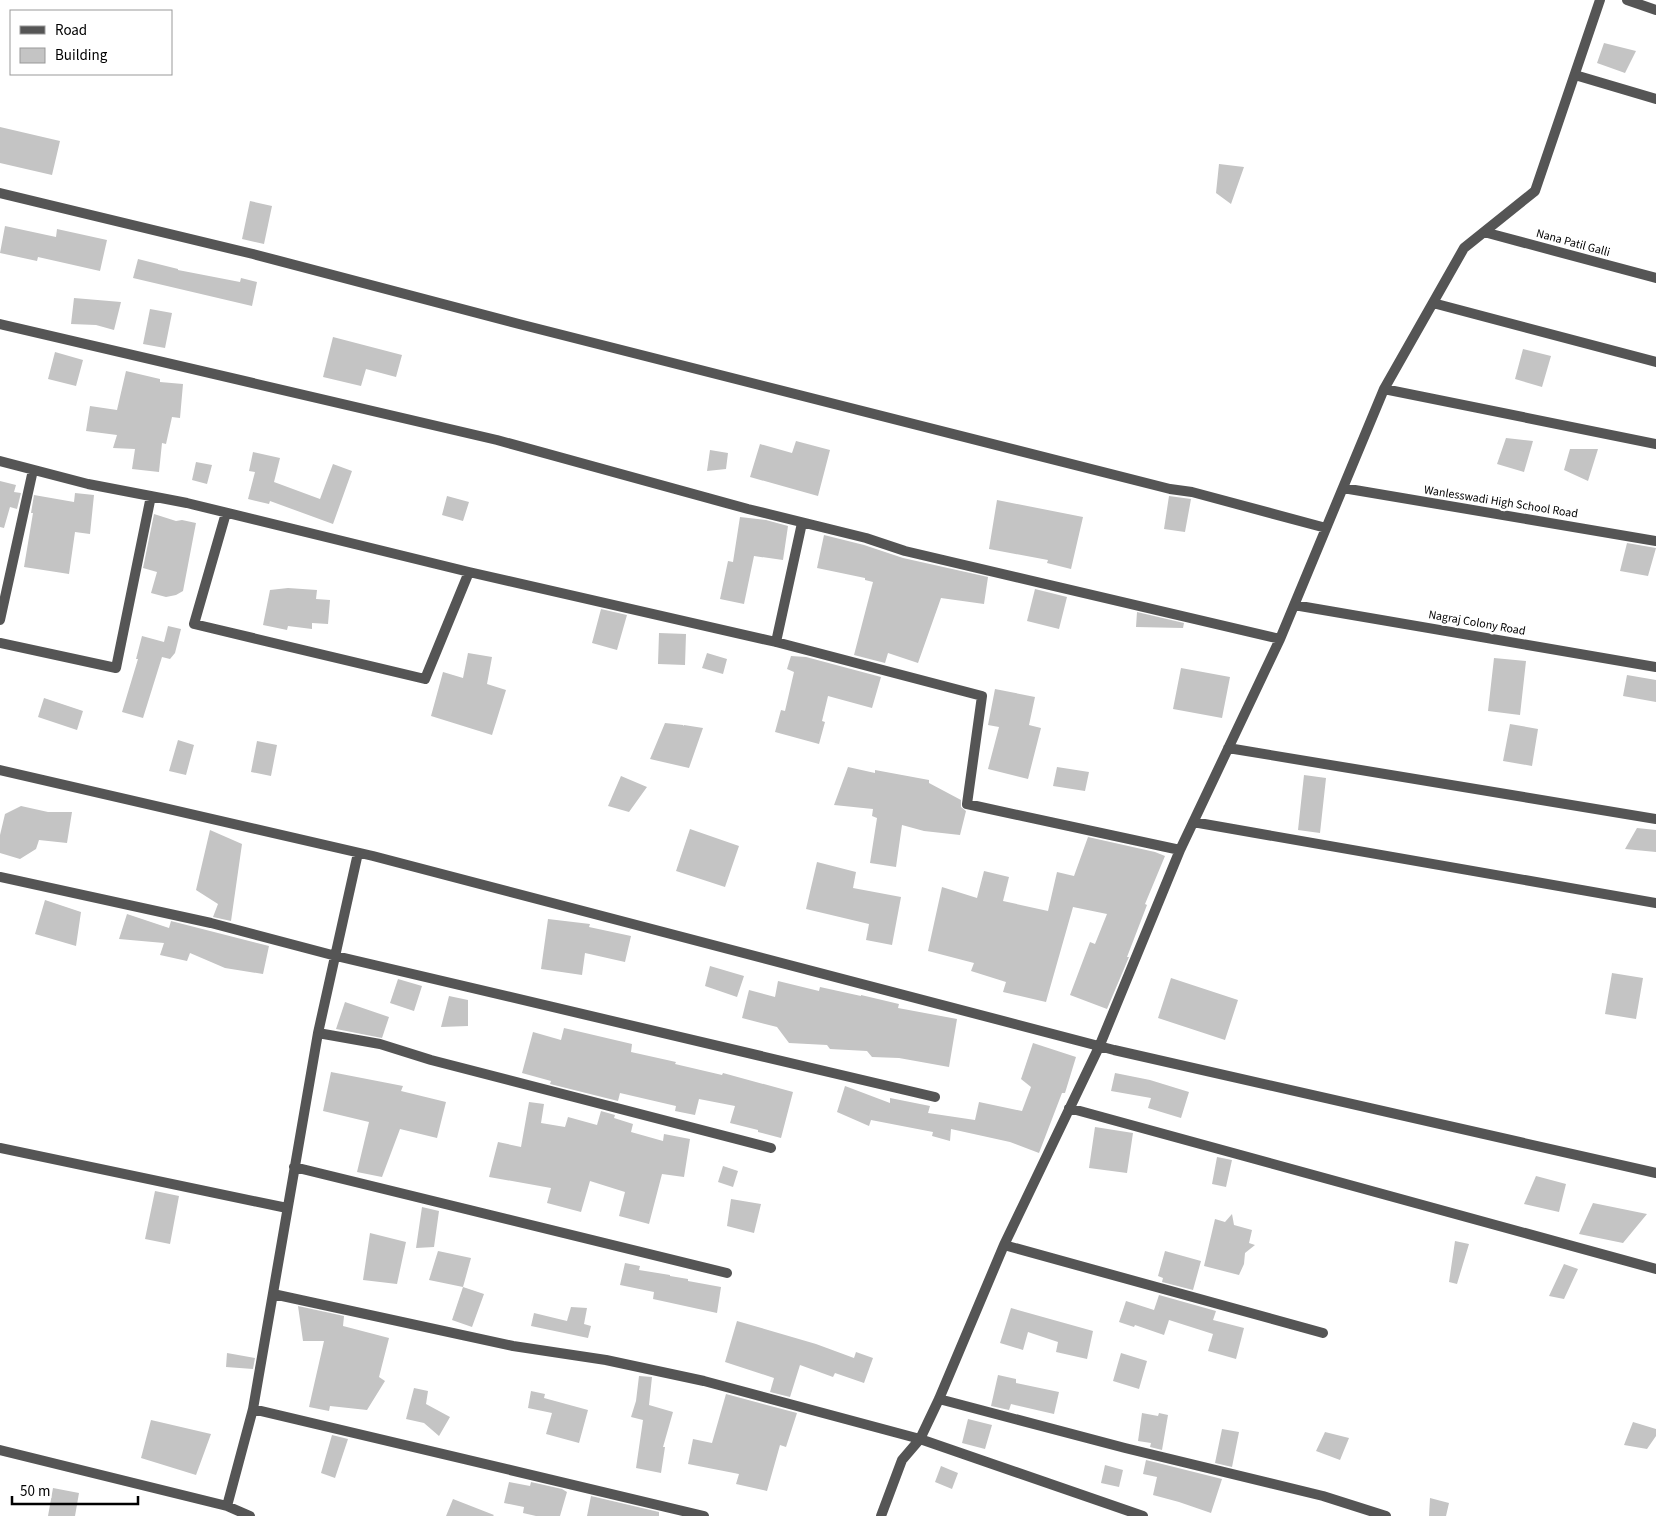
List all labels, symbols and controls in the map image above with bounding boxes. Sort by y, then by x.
legend [10,10,172,75]
text: Road [55,20,87,41]
text: Building [55,45,108,66]
street label: Nana Patil Galli [1534,225,1612,261]
street label: Wanlesswadi High School Road [1423,481,1579,523]
street label: Nagraj Colony Road [1427,606,1527,640]
scale bar [12,1474,139,1506]
text: 50 m [20,1481,50,1502]

